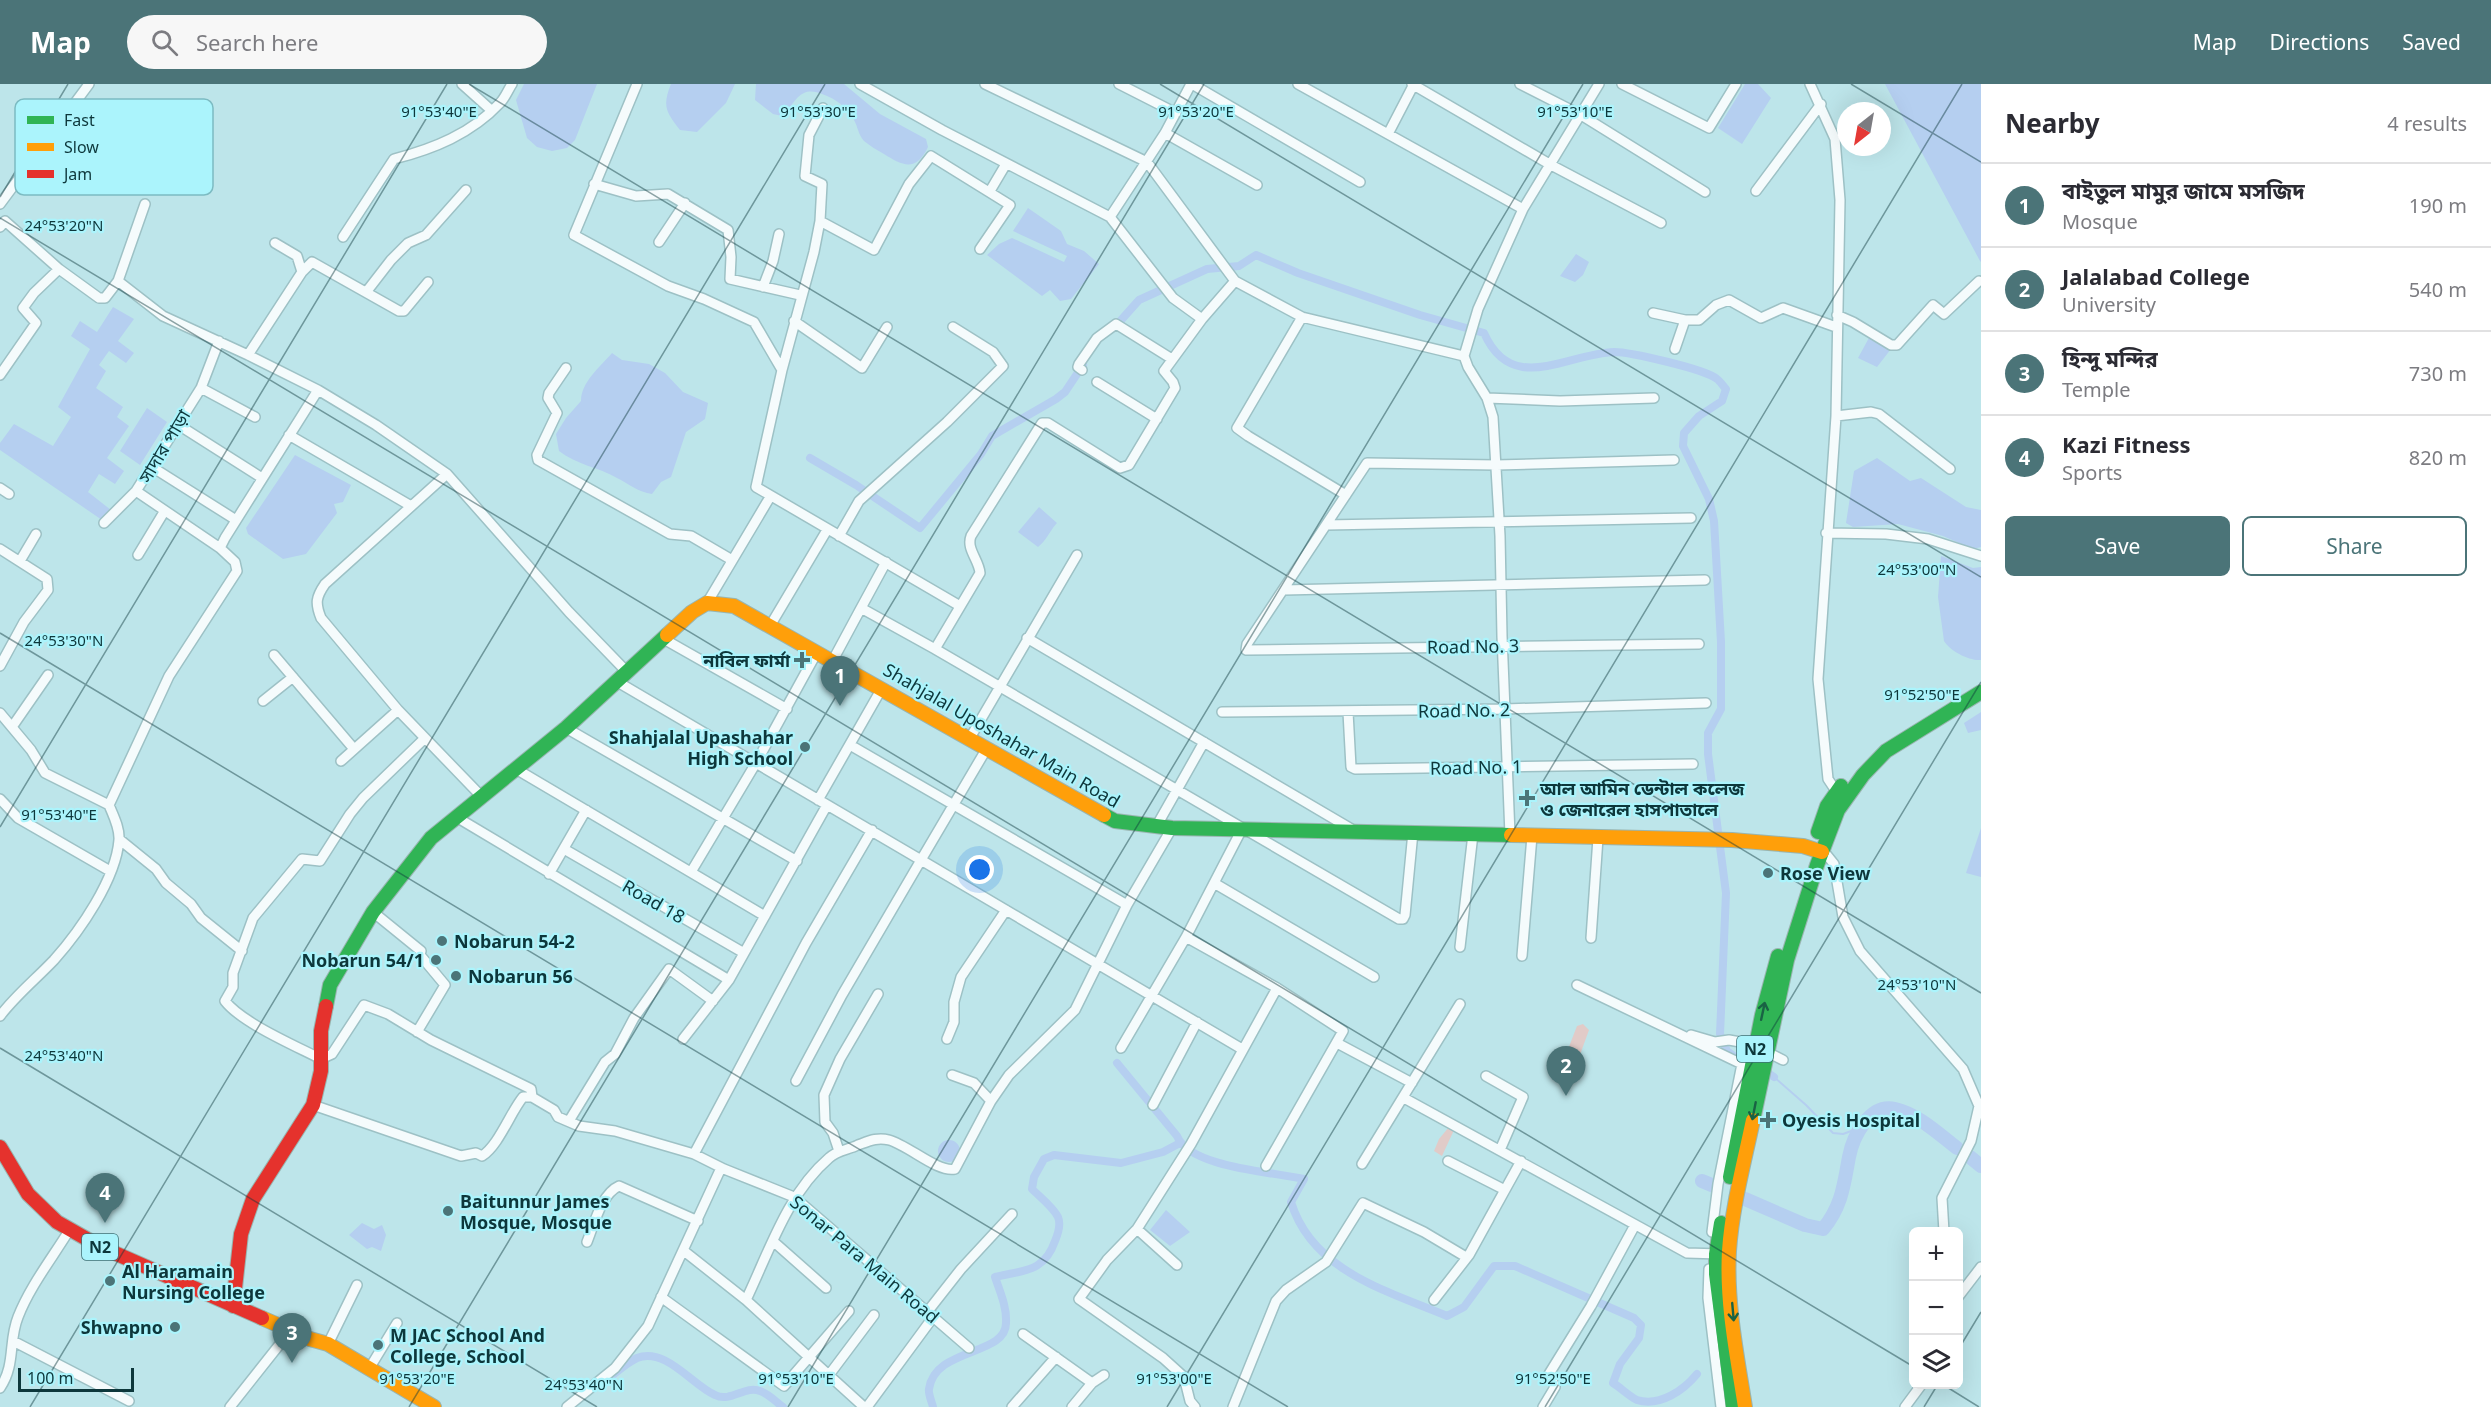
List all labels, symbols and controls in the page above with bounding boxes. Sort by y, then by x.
search box [127,15,547,69]
text: Map [30,23,91,61]
icon: search [148,26,181,59]
text: Search here [196,27,318,57]
text: Map [2193,28,2237,56]
text: Directions [2270,28,2369,56]
text: Saved [2402,28,2461,56]
legend [15,99,213,195]
text: 91°53'40"E [401,101,477,121]
text: 91°53'30"E [780,101,856,121]
text: 91°53'20"E [1158,101,1234,121]
text: 91°53'10"E [1537,101,1613,121]
north arrow [1837,102,1891,156]
text: Nearby [2005,105,2100,141]
text: Fast [64,109,95,131]
text: 4 results [2387,110,2467,137]
text: Slow [64,136,99,158]
text: Jam [62,163,92,185]
text: বাইতুল মামুর জামে মসজিদ [2062,175,2305,205]
text: 1 [2019,192,2030,219]
text: 190 m [2409,192,2467,219]
text: Mosque [2062,208,2138,235]
text: 24°53'20"N [25,215,103,235]
text: Jalalabad College [2062,261,2250,291]
text: 2 [2019,276,2030,303]
text: 540 m [2409,276,2467,303]
text: University [2062,291,2156,318]
text: হিন্দু মন্দির [2062,343,2158,373]
text: 3 [2019,360,2030,387]
text: 730 m [2409,360,2467,387]
text: Temple [2062,376,2130,403]
street label: সাদার পাড়া [132,405,195,488]
text: Kazi Fitness [2062,429,2191,459]
text: 4 [2019,444,2030,471]
text: 820 m [2409,444,2467,471]
text: Sports [2062,459,2122,486]
button: Save [2005,516,2230,576]
button: Share [2242,516,2467,576]
text: 24°53'00"N [1878,559,1956,579]
text: 24°53'30"N [25,630,103,650]
street label: Road No. 3 [1427,633,1519,659]
place label: নাবিল ফার্মা [702,648,791,672]
marker: নাবিল ফার্মা [795,653,809,667]
pin: 1 [820,656,860,706]
street label: Shahjalal Uposhahar Main Road [879,657,1125,813]
text: 91°52'50"E [1884,684,1960,704]
street label: Road No. 2 [1418,697,1510,723]
place label: Shahjalal Upashahar High School [609,725,793,770]
marker: Shahjalal Upashahar High School [798,740,812,754]
street label: Road No. 1 [1430,754,1522,780]
place label: আল আমিন ডেন্টাল কলেজ ও জেনারেল হাসপাতালে [1539,776,1745,821]
marker: আল আমিন ডেন্টাল কলেজ ও জেনারেল হাসপাতালে [1518,789,1536,807]
text: 91°53'40"E [21,804,97,824]
your location [965,855,994,884]
place label: Rose View [1780,861,1871,885]
marker: Rose View [1761,866,1775,880]
street label: Road 18 [618,873,690,929]
place label: Nobarun 54-2 [454,929,575,953]
marker: Nobarun 54-2 [435,934,449,948]
place label: Nobarun 54/1 [301,948,424,972]
marker: Nobarun 54/1 [429,953,443,967]
place label: Nobarun 56 [468,964,573,988]
marker: Nobarun 56 [449,969,463,983]
text: 24°53'10"N [1878,974,1956,994]
one-way arrow [1758,1001,1769,1021]
road number: N2 [1737,1036,1773,1062]
text: 24°53'40"N [25,1045,103,1065]
pin: 2 [1546,1046,1586,1096]
one-way arrow [1748,1101,1759,1121]
place label: Oyesis Hospital [1782,1108,1920,1132]
marker: Oyesis Hospital [1759,1111,1777,1129]
pin: 4 [86,1174,124,1223]
place label: Baitunnur James Mosque, Mosque [460,1189,612,1234]
street label: Sonar Para Main Road [786,1190,944,1328]
marker: Baitunnur James Mosque, Mosque [441,1204,455,1218]
map controls [1909,1227,1963,1389]
button: + [1909,1227,1963,1281]
road number: N2 [82,1234,118,1260]
place label: Al Haramain Nursing College [122,1259,265,1304]
marker: Al Haramain Nursing College [103,1274,117,1288]
button: − [1909,1281,1963,1335]
one-way arrow [1728,1302,1739,1322]
pin: 3 [272,1314,312,1363]
place label: Shwapno [81,1315,163,1339]
marker: Shwapno [168,1320,182,1334]
place label: M JAC School And College, School [390,1323,545,1368]
button: layers [1909,1335,1963,1389]
marker: M JAC School And College, School [371,1338,385,1352]
scale bar [18,1365,134,1392]
text: 100 m [27,1367,74,1389]
text: 91°53'20"E [379,1368,455,1388]
text: 91°53'10"E [758,1368,834,1388]
text: 91°53'00"E [1136,1368,1212,1388]
text: 91°52'50"E [1515,1368,1591,1388]
text: 24°53'40"N [545,1374,623,1394]

